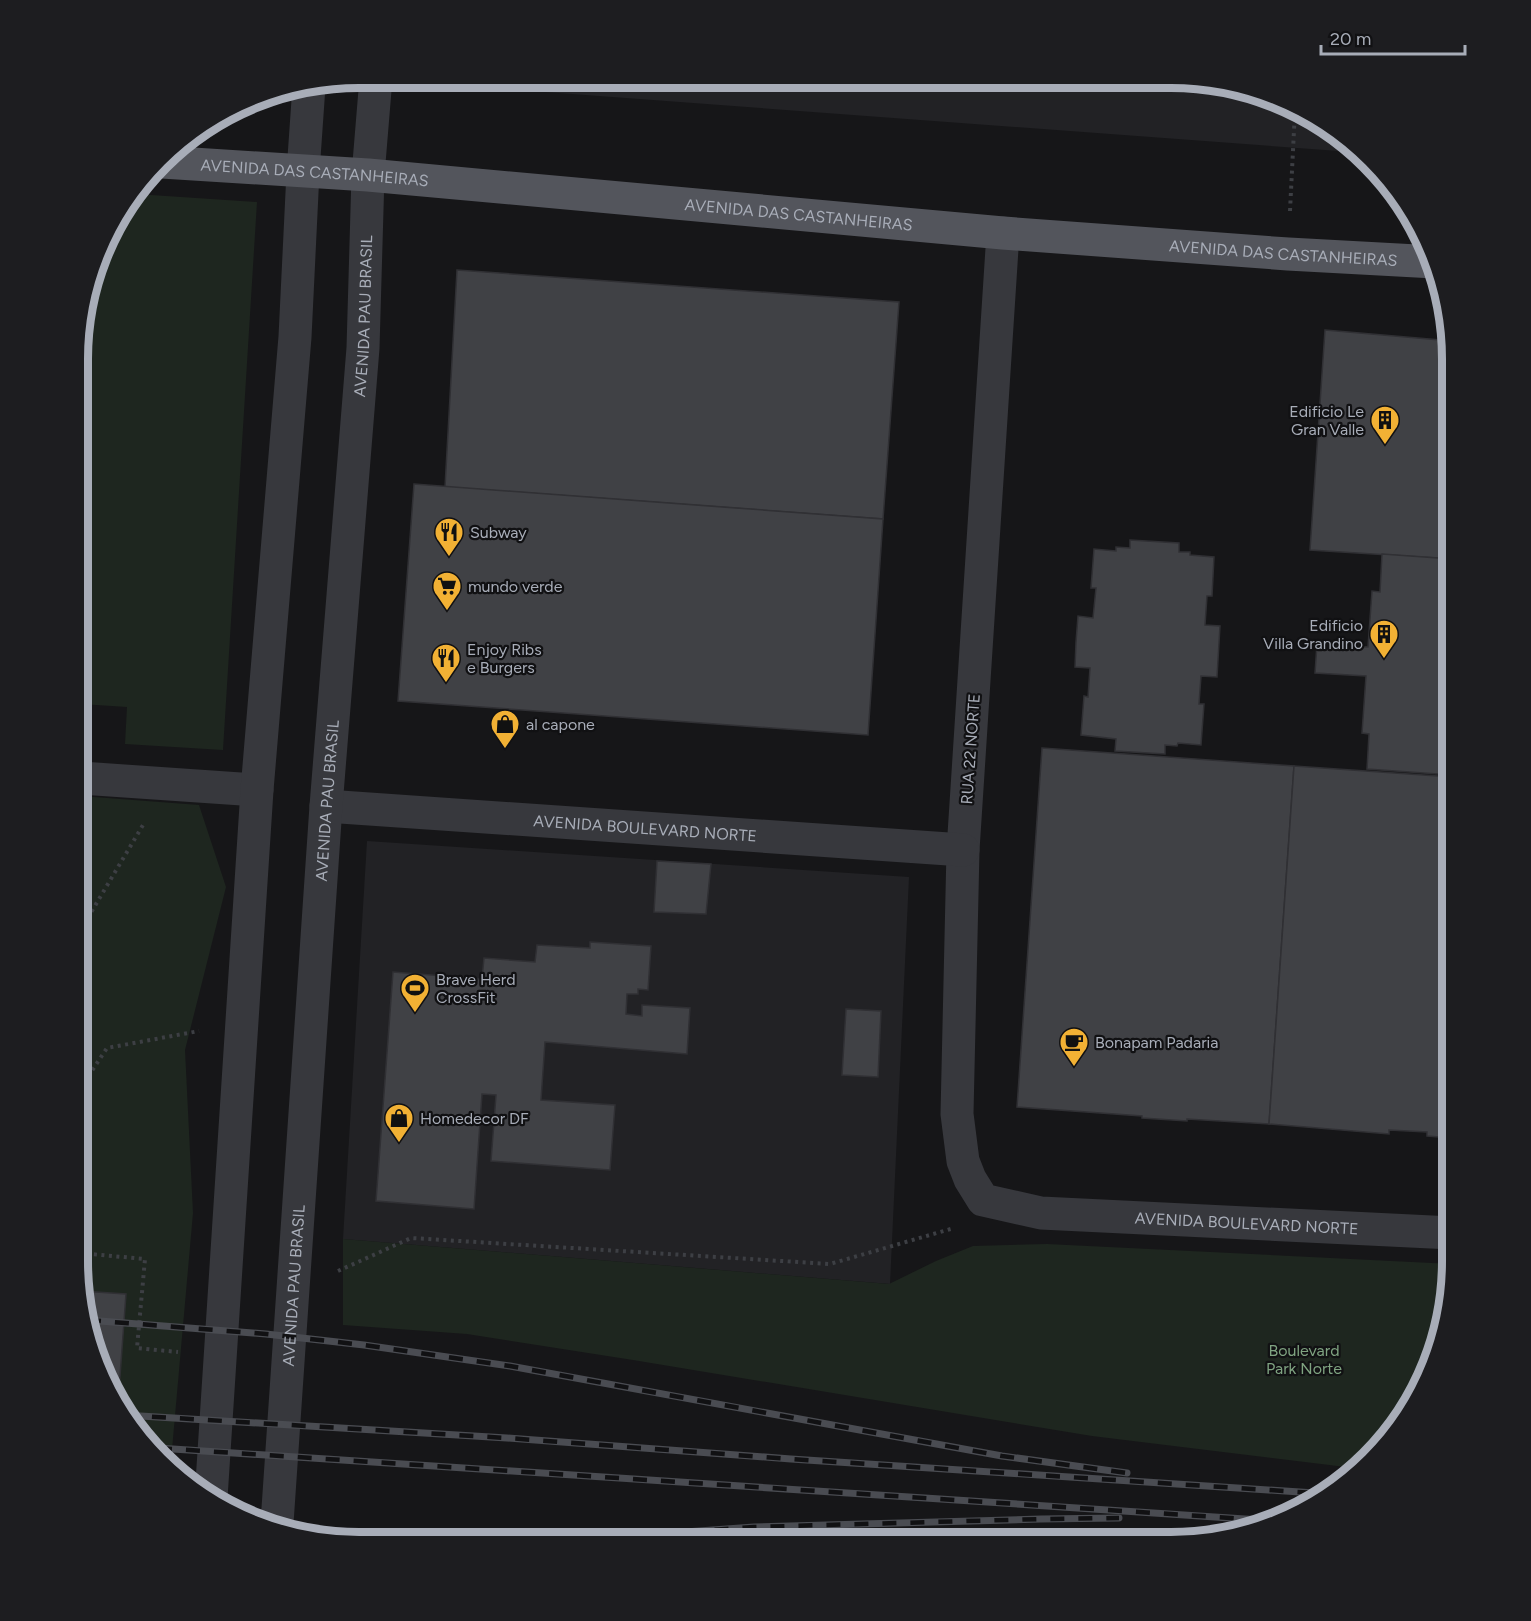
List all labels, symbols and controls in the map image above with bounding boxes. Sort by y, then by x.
scale bar [1321,18,1465,56]
text: 20 m [1330,28,1371,50]
street label: AVENIDA DAS CASTANHEIRAS [200,155,430,191]
street label: AVENIDA DAS CASTANHEIRAS [684,195,914,235]
street label: AVENIDA PAU BRASIL [350,234,376,398]
street label: AVENIDA DAS CASTANHEIRAS [1168,236,1398,270]
place label: Edificio Le Gran Valle [1289,402,1364,439]
building icon: Edificio Le Gran Valle [1369,404,1401,446]
restaurant icon: Subway [433,516,465,558]
place label: Subway [470,523,527,542]
supermarket icon: mundo verde [431,570,463,612]
place label: mundo verde [468,577,563,596]
place label: Edificio Villa Grandino [1263,616,1363,653]
building icon: Edificio Villa Grandino [1368,618,1400,660]
place label: Enjoy Ribs e Burgers [467,640,542,677]
restaurant icon: Enjoy Ribs e Burgers [430,642,462,684]
street label: RUA 22 NORTE [957,693,984,805]
shop icon: al capone [489,708,521,750]
place label: al capone [526,715,595,734]
street label: AVENIDA PAU BRASIL [312,719,343,882]
street label: AVENIDA BOULEVARD NORTE [533,811,758,846]
place label: Brave Herd CrossFit [436,970,516,1007]
sports icon: Brave Herd CrossFit [399,972,431,1014]
cafe icon: Bonapam Padaria [1058,1026,1090,1068]
place label: Bonapam Padaria [1095,1033,1218,1052]
shop icon: Homedecor DF [383,1102,415,1144]
place label: Homedecor DF [420,1109,529,1128]
street label: AVENIDA PAU BRASIL [279,1204,309,1367]
street label: AVENIDA BOULEVARD NORTE [1134,1209,1359,1238]
park label: Boulevard Park Norte [1266,1341,1342,1378]

